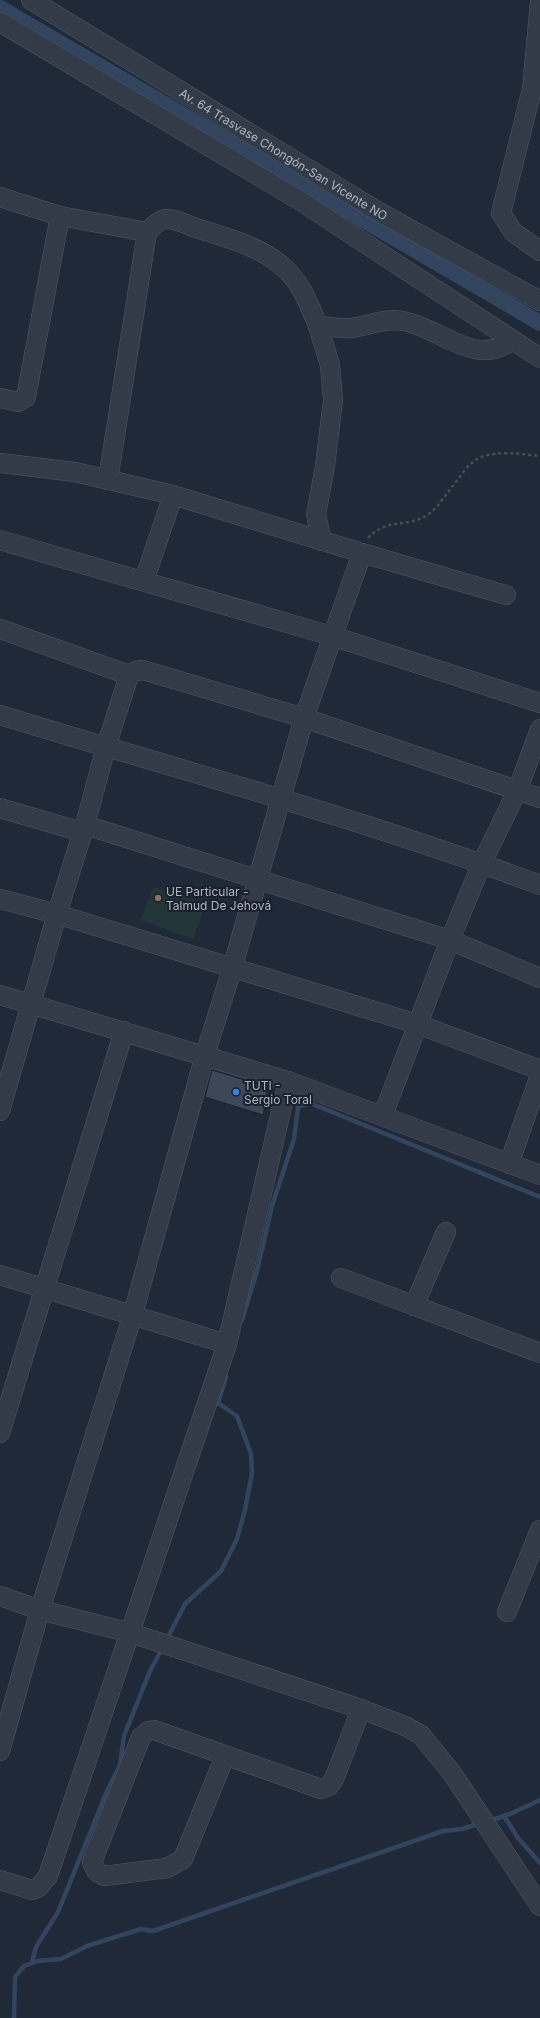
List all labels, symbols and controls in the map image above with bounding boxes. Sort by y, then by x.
street label: Av. 64 Trasvase Chongón-San Vicente NO [177,85,390,223]
place label: UE Particular - Talmud De Jehová [166,884,271,913]
marker: UE Particular - Talmud De Jehová [153,893,163,903]
place label: TUTI - Sergio Toral [244,1078,312,1107]
marker: TUTI - Sergio Toral [231,1087,241,1097]

